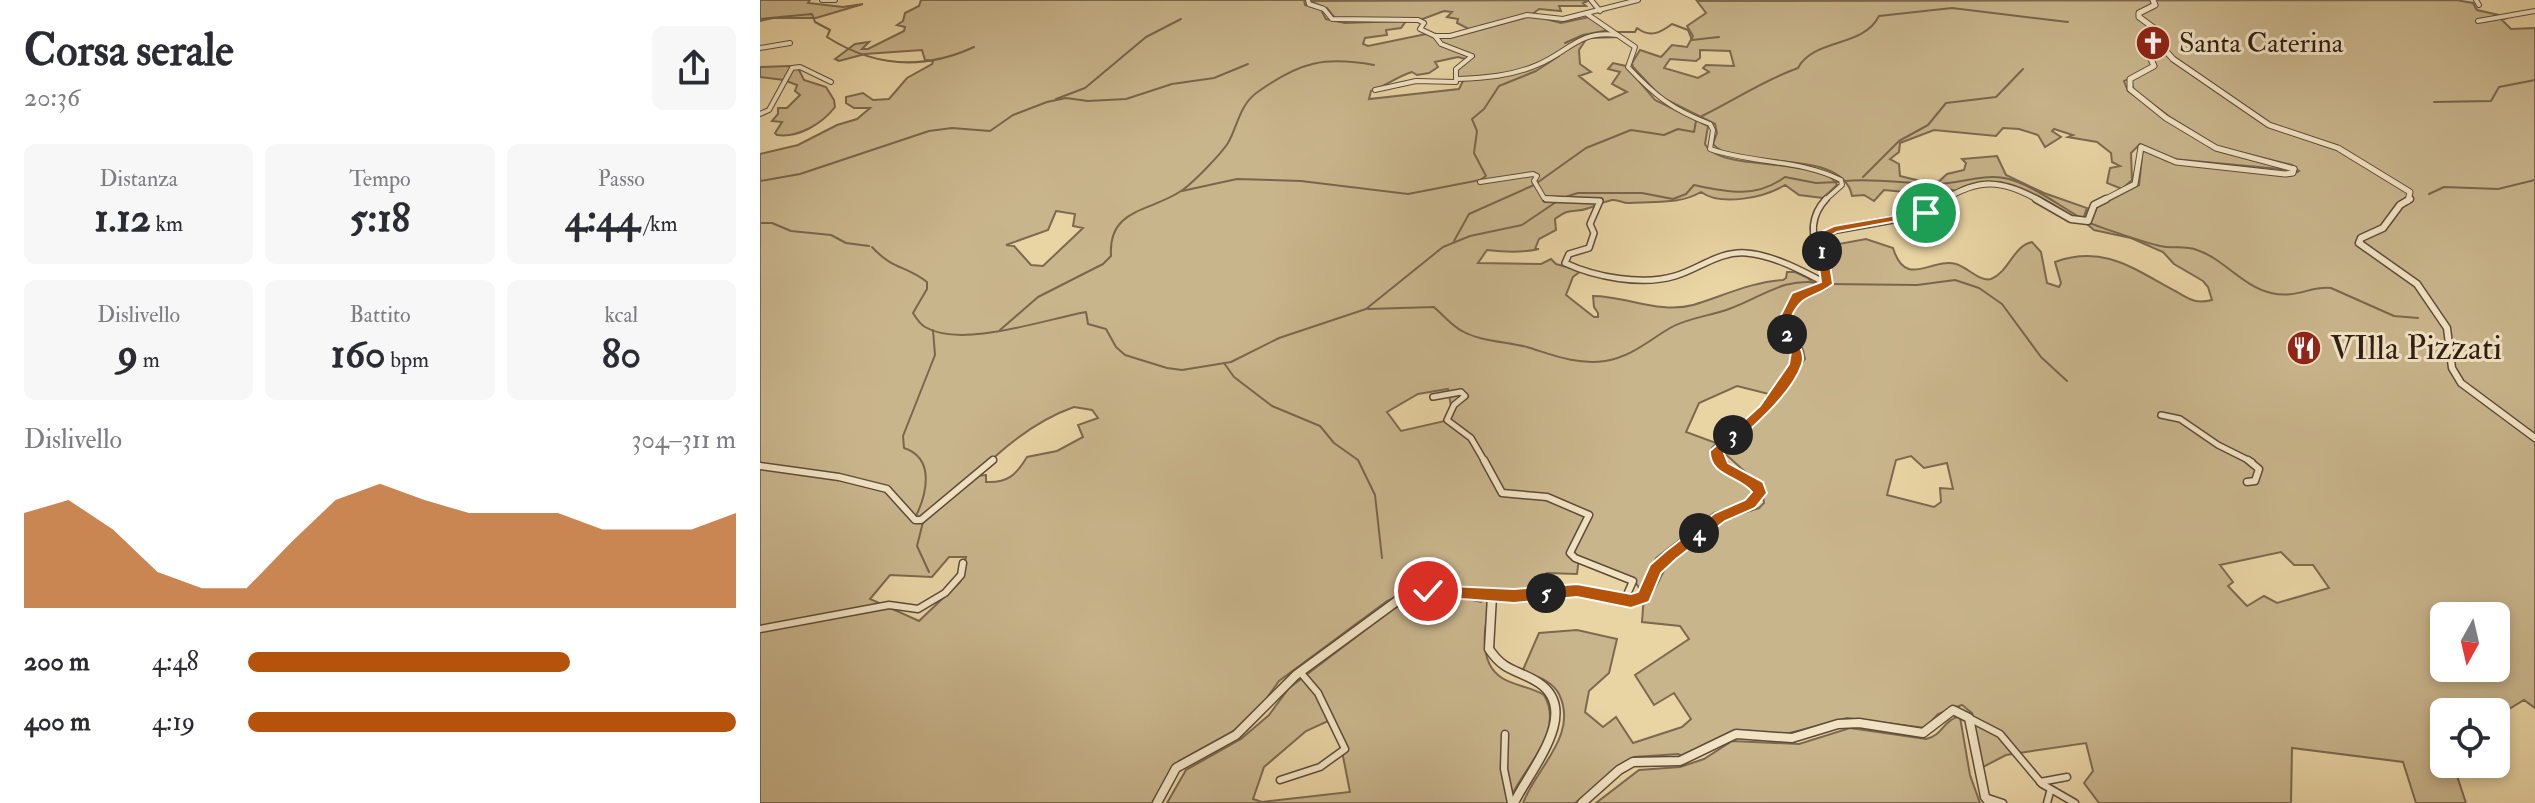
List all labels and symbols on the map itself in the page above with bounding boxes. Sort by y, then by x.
church icon: Santa Caterina [2134,24,2172,62]
place label: Santa Caterina [2179,26,2344,61]
pin [1892,179,1960,247]
pin: 1 [1802,231,1842,271]
pin: 2 [1767,314,1807,354]
place label: VIlla Pizzati [2330,327,2502,370]
restaurant icon: VIlla Pizzati [2285,329,2323,367]
pin: 3 [1713,415,1753,455]
pin: 4 [1679,513,1719,553]
pin [1394,557,1462,625]
pin: 5 [1526,573,1566,613]
north arrow [2430,602,2510,682]

